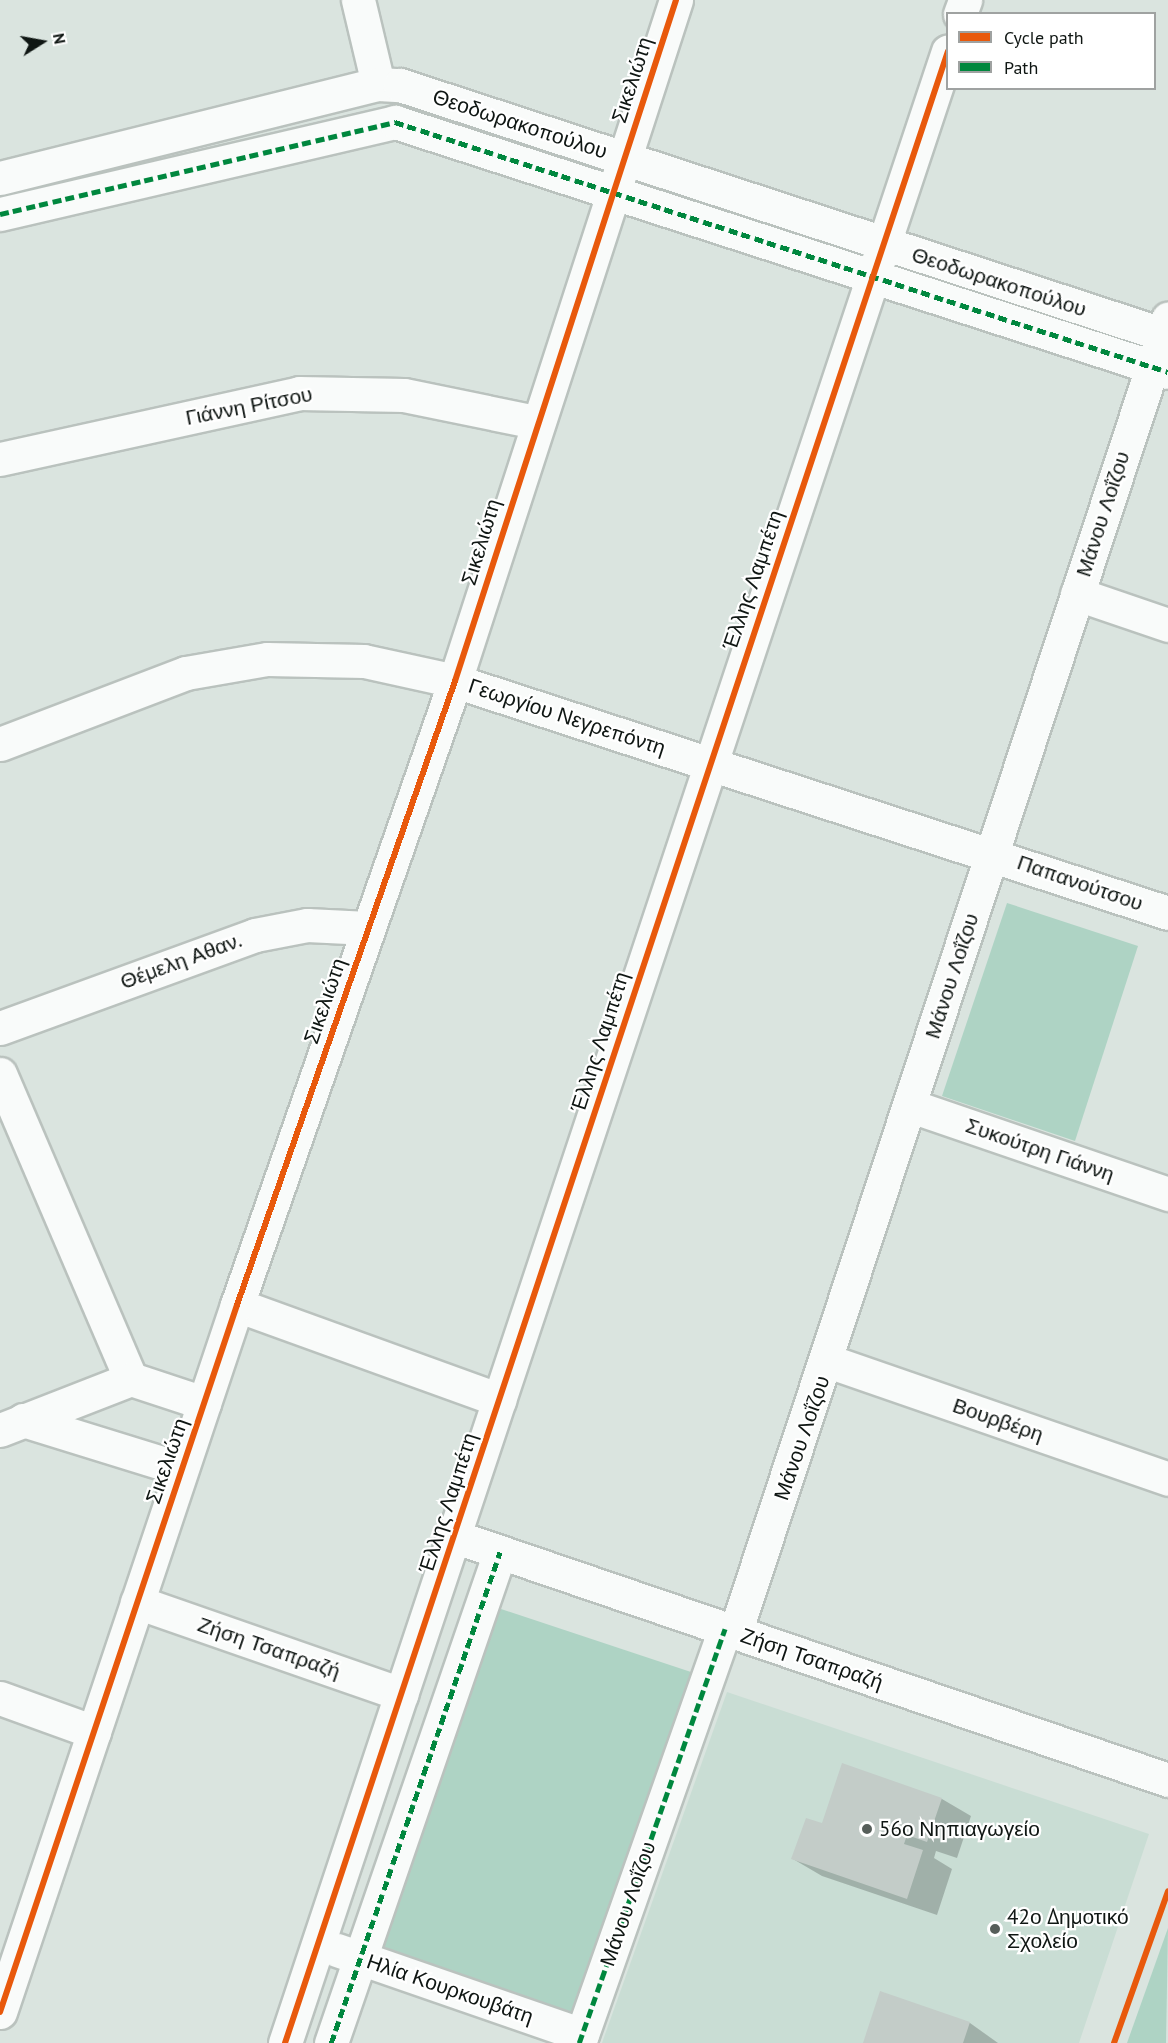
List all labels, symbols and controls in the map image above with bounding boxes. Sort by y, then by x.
north arrow [12,12,72,72]
legend [946,12,1156,90]
text: Cycle path [1004,26,1084,49]
text: N [49,31,70,46]
street label: Σικελιώτη [606,34,658,126]
text: Path [1004,56,1038,79]
street label: Θεοδωρακοπούλου [430,84,610,164]
street label: Θεοδωρακοπούλου [909,242,1089,322]
street label: Γιάννη Ρίτσου [184,381,314,431]
street label: Μάνου Λοΐζου [1071,448,1135,580]
street label: Σικελιώτη [456,496,506,588]
street label: Έλλης Λαμπέτη [717,507,789,653]
street label: Γεωργίου Νεγρεπόντη [465,673,669,761]
street label: Παπανούτσου [1014,850,1146,916]
street label: Μάνου Λοΐζου [920,910,984,1042]
street label: Θέμελη Αθαν. [117,927,245,995]
street label: Σικελιώτη [299,955,351,1047]
street label: Έλλης Λαμπέτη [565,969,635,1115]
street label: Συκούτρη Γιάννη [962,1113,1118,1187]
street label: Μάνου Λοΐζου [769,1372,835,1504]
street label: Βουρβέρη [949,1393,1047,1447]
street label: Σικελιώτη [141,1415,193,1507]
street label: Έλλης Λαμπέτη [413,1430,483,1576]
street label: Ζήση Τσαπραζή [194,1612,344,1684]
street label: Ζήση Τσαπραζή [737,1623,887,1695]
place label: 56ο Νηπιαγωγείο [879,1816,1040,1842]
marker: 56ο Νηπιαγωγείο [860,1822,874,1836]
street label: Μάνου Λοΐζου [595,1838,661,1970]
place label: 42ο Δημοτικό Σχολείο [1007,1904,1129,1954]
marker: 42ο Δημοτικό Σχολείο [988,1922,1002,1936]
street label: Ηλία Κουρκουβάτη [363,1949,537,2029]

